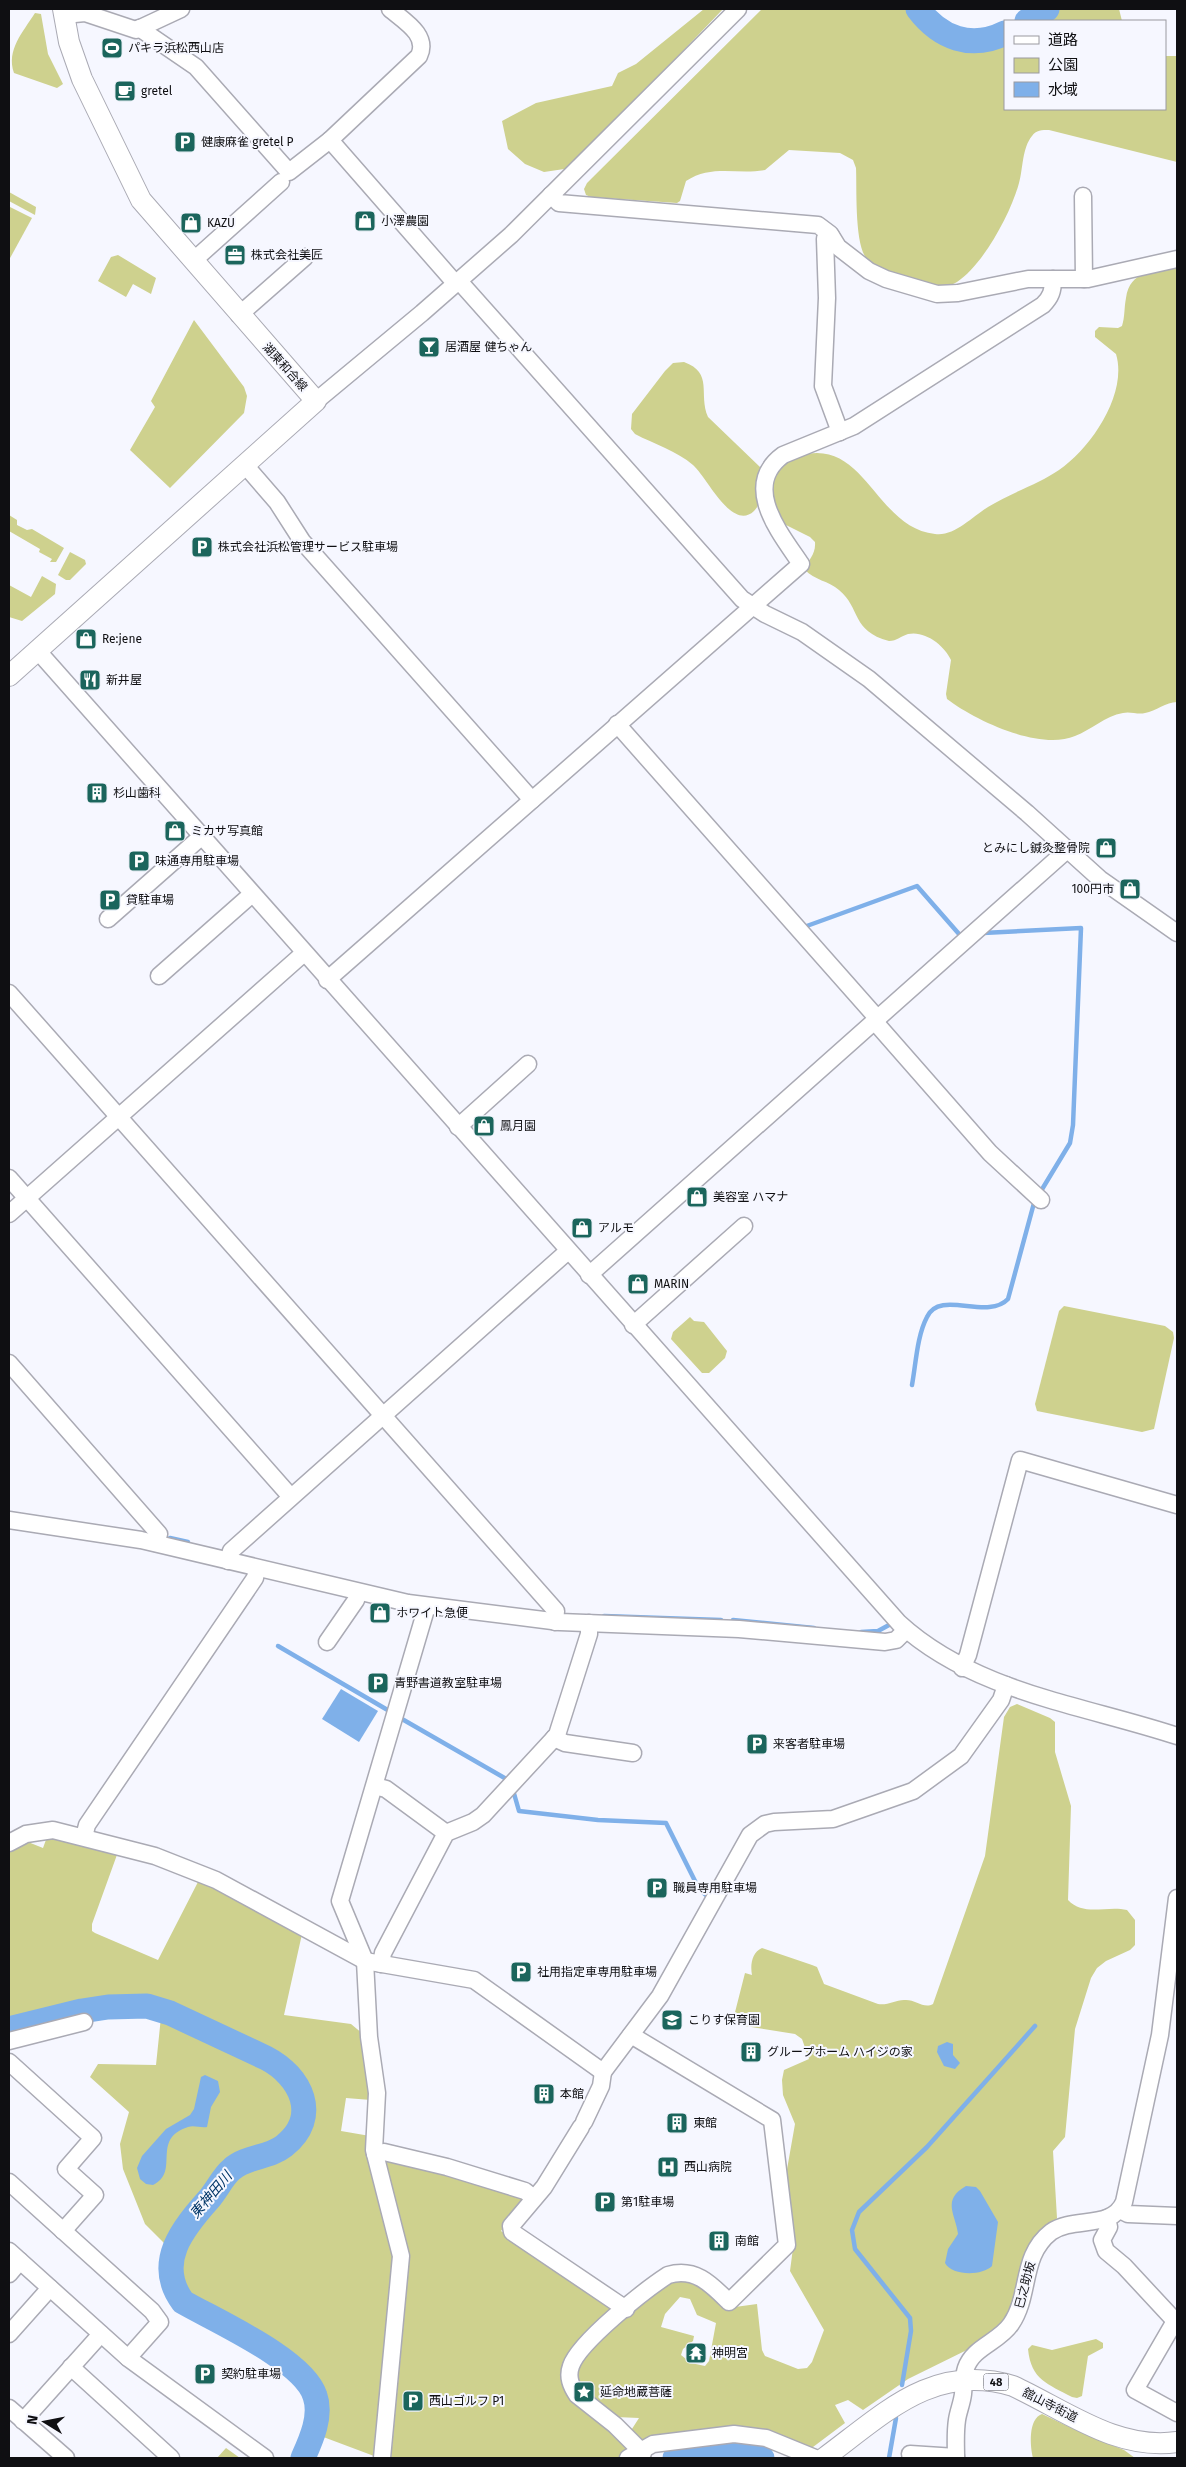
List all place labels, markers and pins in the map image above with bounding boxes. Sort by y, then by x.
sports icon: パキラ浜松西山店 [100,36,124,60]
place label: パキラ浜松西山店 [128,41,224,55]
cafe icon: gretel [113,79,137,103]
place label: gretel [141,84,173,98]
parking icon: 健康麻雀 gretel P [173,130,197,154]
place label: 健康麻雀 gretel P [201,135,294,149]
shop icon: 小澤農園 [353,209,377,233]
shop icon: KAZU [179,211,203,235]
place label: 小澤農園 [381,214,429,228]
place label: KAZU [207,216,235,230]
office icon: 株式会社美匠 [223,243,247,267]
place label: 株式会社美匠 [251,248,323,262]
bar icon: 居酒屋 健ちゃん [417,335,441,359]
place label: 居酒屋 健ちゃん [445,340,532,354]
parking icon: 株式会社浜松管理サービス駐車場 [190,535,214,559]
place label: 株式会社浜松管理サービス駐車場 [218,540,398,554]
shop icon: Re:jene [74,627,98,651]
place label: Re:jene [102,632,142,646]
restaurant icon: 新井屋 [78,668,102,692]
place label: 新井屋 [106,673,142,687]
building icon: 杉山歯科 [85,781,109,805]
place label: 杉山歯科 [113,786,161,800]
shop icon: ミカサ写真館 [163,819,187,843]
place label: ミカサ写真館 [191,824,263,838]
shop icon: とみにし鍼灸整骨院 [1094,836,1118,860]
place label: とみにし鍼灸整骨院 [982,841,1090,855]
parking icon: 味通専用駐車場 [127,849,151,873]
place label: 味通専用駐車場 [155,854,239,868]
shop icon: 100円市 [1118,877,1142,901]
place label: 100円市 [1071,882,1114,896]
parking icon: 貸駐車場 [98,888,122,912]
place label: 貸駐車場 [126,893,174,907]
shop icon: 鳳月園 [472,1114,496,1138]
place label: 鳳月園 [500,1119,536,1133]
shop icon: 美容室 ハマナ [685,1185,709,1209]
place label: 美容室 ハマナ [713,1190,788,1204]
shop icon: アルモ [570,1216,594,1240]
place label: アルモ [598,1221,634,1235]
shop icon: MARIN [626,1272,650,1296]
place label: MARIN [654,1277,689,1291]
shop icon: ホワイト急便 [368,1601,392,1625]
place label: ホワイト急便 [396,1606,468,1620]
parking icon: 青野書道教室駐車場 [366,1671,390,1695]
place label: 青野書道教室駐車場 [394,1676,502,1690]
parking icon: 来客者駐車場 [745,1732,769,1756]
place label: 来客者駐車場 [773,1737,845,1751]
parking icon: 職員専用駐車場 [645,1876,669,1900]
place label: 職員専用駐車場 [673,1881,757,1895]
parking icon: 社用指定車専用駐車場 [509,1960,533,1984]
place label: 社用指定車専用駐車場 [537,1965,657,1979]
school or university icon: こりす保育園 [660,2008,684,2032]
place label: こりす保育園 [688,2013,760,2027]
building icon: グループホーム ハイジの家 [739,2040,763,2064]
place label: グループホーム ハイジの家 [767,2045,913,2059]
building icon: 本館 [532,2082,556,2106]
place label: 本館 [560,2087,584,2101]
building icon: 東館 [665,2111,689,2135]
place label: 東館 [693,2116,717,2130]
hospital icon: 西山病院 [656,2155,680,2179]
place label: 西山病院 [684,2160,732,2174]
parking icon: 第1駐車場 [593,2190,617,2214]
place label: 第1駐車場 [621,2195,674,2209]
building icon: 南館 [707,2229,731,2253]
place label: 南館 [735,2234,759,2248]
temple icon: 神明宮 [684,2341,708,2365]
place label: 神明宮 [712,2346,748,2360]
parking icon: 契約駐車場 [193,2362,217,2386]
place label: 契約駐車場 [221,2367,281,2381]
place icon: 延命地蔵菩薩 [572,2380,596,2404]
place label: 延命地蔵菩薩 [600,2385,672,2399]
parking icon: 西山ゴルフ P1 [401,2389,425,2413]
place label: 西山ゴルフ P1 [429,2394,504,2408]

